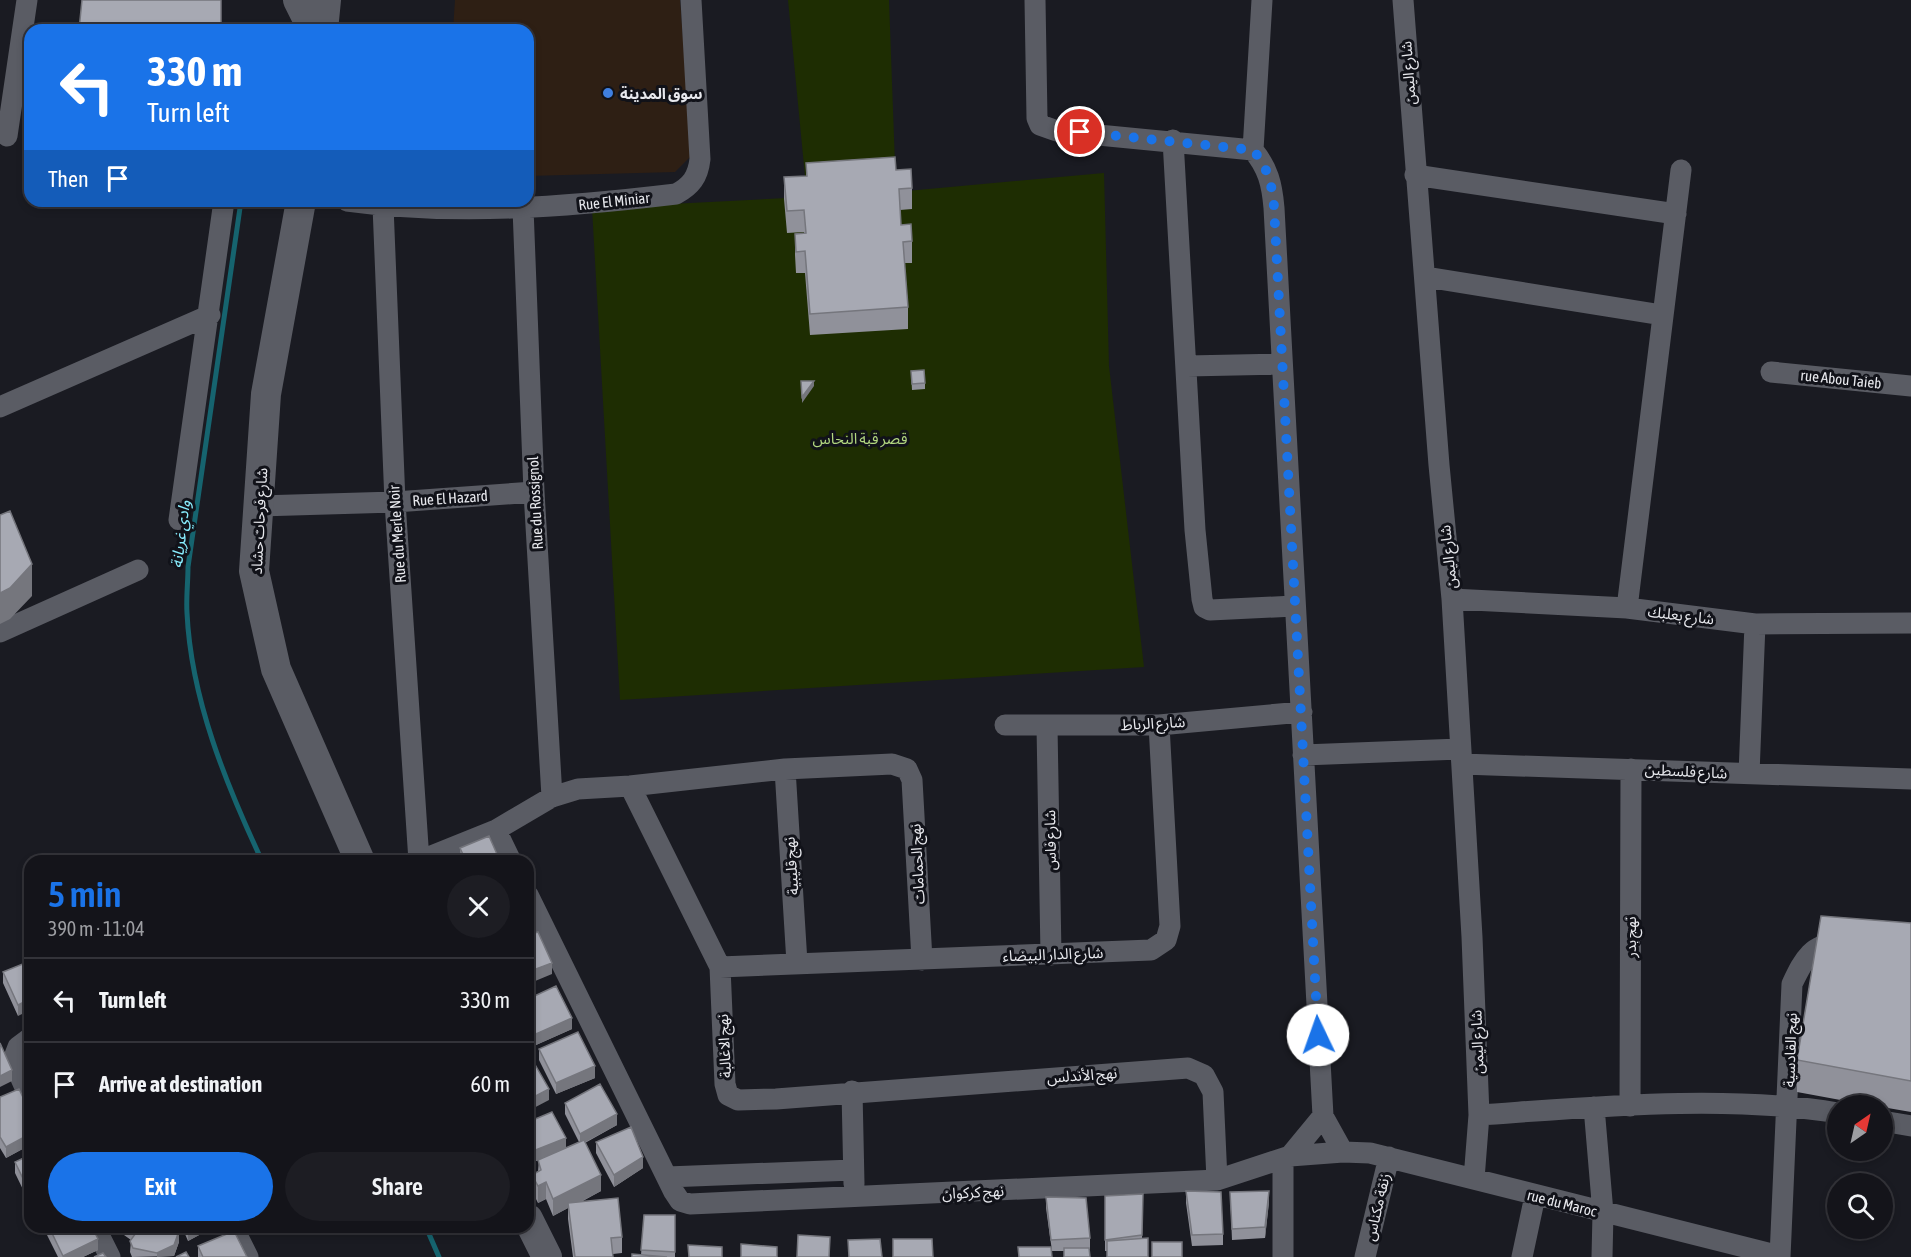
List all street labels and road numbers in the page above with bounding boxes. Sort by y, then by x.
street label: شارع اليمن [1397,40,1423,106]
street label: Rue El Miniar [577,189,651,213]
street label: rue Abou Taieb [1800,366,1882,392]
street label: Rue du Rossignol [524,456,546,550]
street label: شارع فرحات حشاد [248,467,274,575]
street label: Rue du Merle Noir [385,484,409,583]
street label: Rue El Hazard [412,487,488,509]
street label: شارع اليمن [1436,524,1464,590]
street label: شارع بعلبك [1646,603,1715,631]
street label: شارع الرباط [1120,713,1186,737]
street label: شارع فلسطين [1644,760,1728,786]
street label: شارع فاس [1041,809,1063,870]
street label: نهج الحمامات [906,823,932,905]
street label: نهج قليبية [780,836,806,896]
street label: نهج بدر [1622,917,1643,958]
street label: شارع الدار البيضاء [1002,944,1104,968]
street label: شارع اليمن [1467,1009,1491,1074]
street label: نهج القادسية [1780,1012,1804,1088]
street label: نهج الاغالبة [714,1013,738,1078]
street label: نهج الأندلس [1046,1064,1118,1090]
street label: زنقة مكناس [1361,1171,1394,1243]
street label: نهج كركوان [942,1182,1005,1206]
street label: rue du Maroc [1525,1186,1599,1220]

